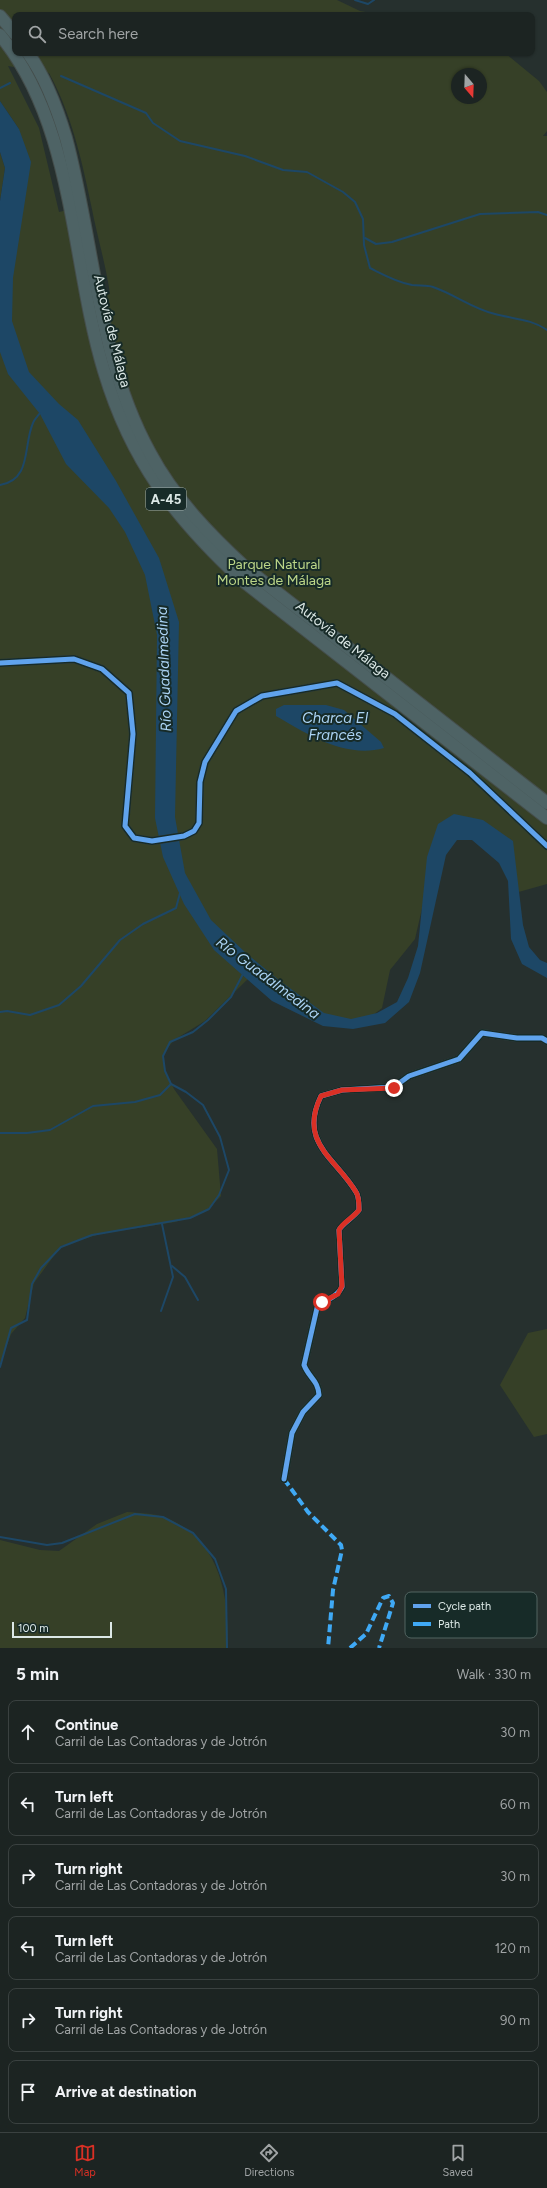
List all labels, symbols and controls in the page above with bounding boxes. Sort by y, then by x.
search box [12,12,535,56]
icon: search [26,23,48,45]
text: Search here [58,25,138,43]
north arrow [451,68,487,104]
street label: Autovía de Málaga [90,273,134,389]
road number: A-45 [146,488,186,510]
park label: Parque Natural Montes de Málaga [217,556,331,589]
street label: Autovía de Málaga [292,598,394,682]
water label: Río Guadalmedina [153,606,175,732]
water label: Charca El Francés [302,709,369,744]
water label: Río Guadalmedina [213,933,324,1023]
route end [385,1079,403,1097]
route start [313,1293,331,1311]
legend [405,1592,537,1638]
text: Cycle path [438,1600,491,1613]
text: Path [438,1618,460,1631]
scale bar [12,1620,112,1639]
text: 100 m [18,1622,49,1635]
text: 5 min [16,1664,59,1684]
text: Walk · 330 m [457,1667,531,1682]
text: Continue [55,1716,118,1734]
icon: ahead [17,1721,39,1743]
text: 30 m [500,1725,530,1740]
text: Carril de Las Contadoras y de Jotrón [55,1734,267,1749]
text: Turn left [55,1788,113,1806]
icon: left [17,1793,39,1815]
text: 60 m [500,1797,530,1812]
text: Carril de Las Contadoras y de Jotrón [55,1806,267,1821]
text: Turn right [55,1860,123,1878]
icon: right [17,1865,39,1887]
text: 30 m [500,1869,530,1884]
text: Carril de Las Contadoras y de Jotrón [55,1878,267,1893]
text: Turn left [55,1932,113,1950]
icon: left [17,1937,39,1959]
text: 120 m [495,1941,530,1956]
text: Carril de Las Contadoras y de Jotrón [55,1950,267,1965]
text: Turn right [55,2004,123,2022]
icon: right [17,2009,39,2031]
text: 90 m [500,2013,530,2028]
text: Carril de Las Contadoras y de Jotrón [55,2022,267,2037]
icon: arrive [17,2081,39,2103]
text: Arrive at destination [55,2083,196,2101]
tab: Map [74,2142,96,2179]
tab: Directions [244,2142,294,2179]
tab: Saved [443,2142,473,2179]

